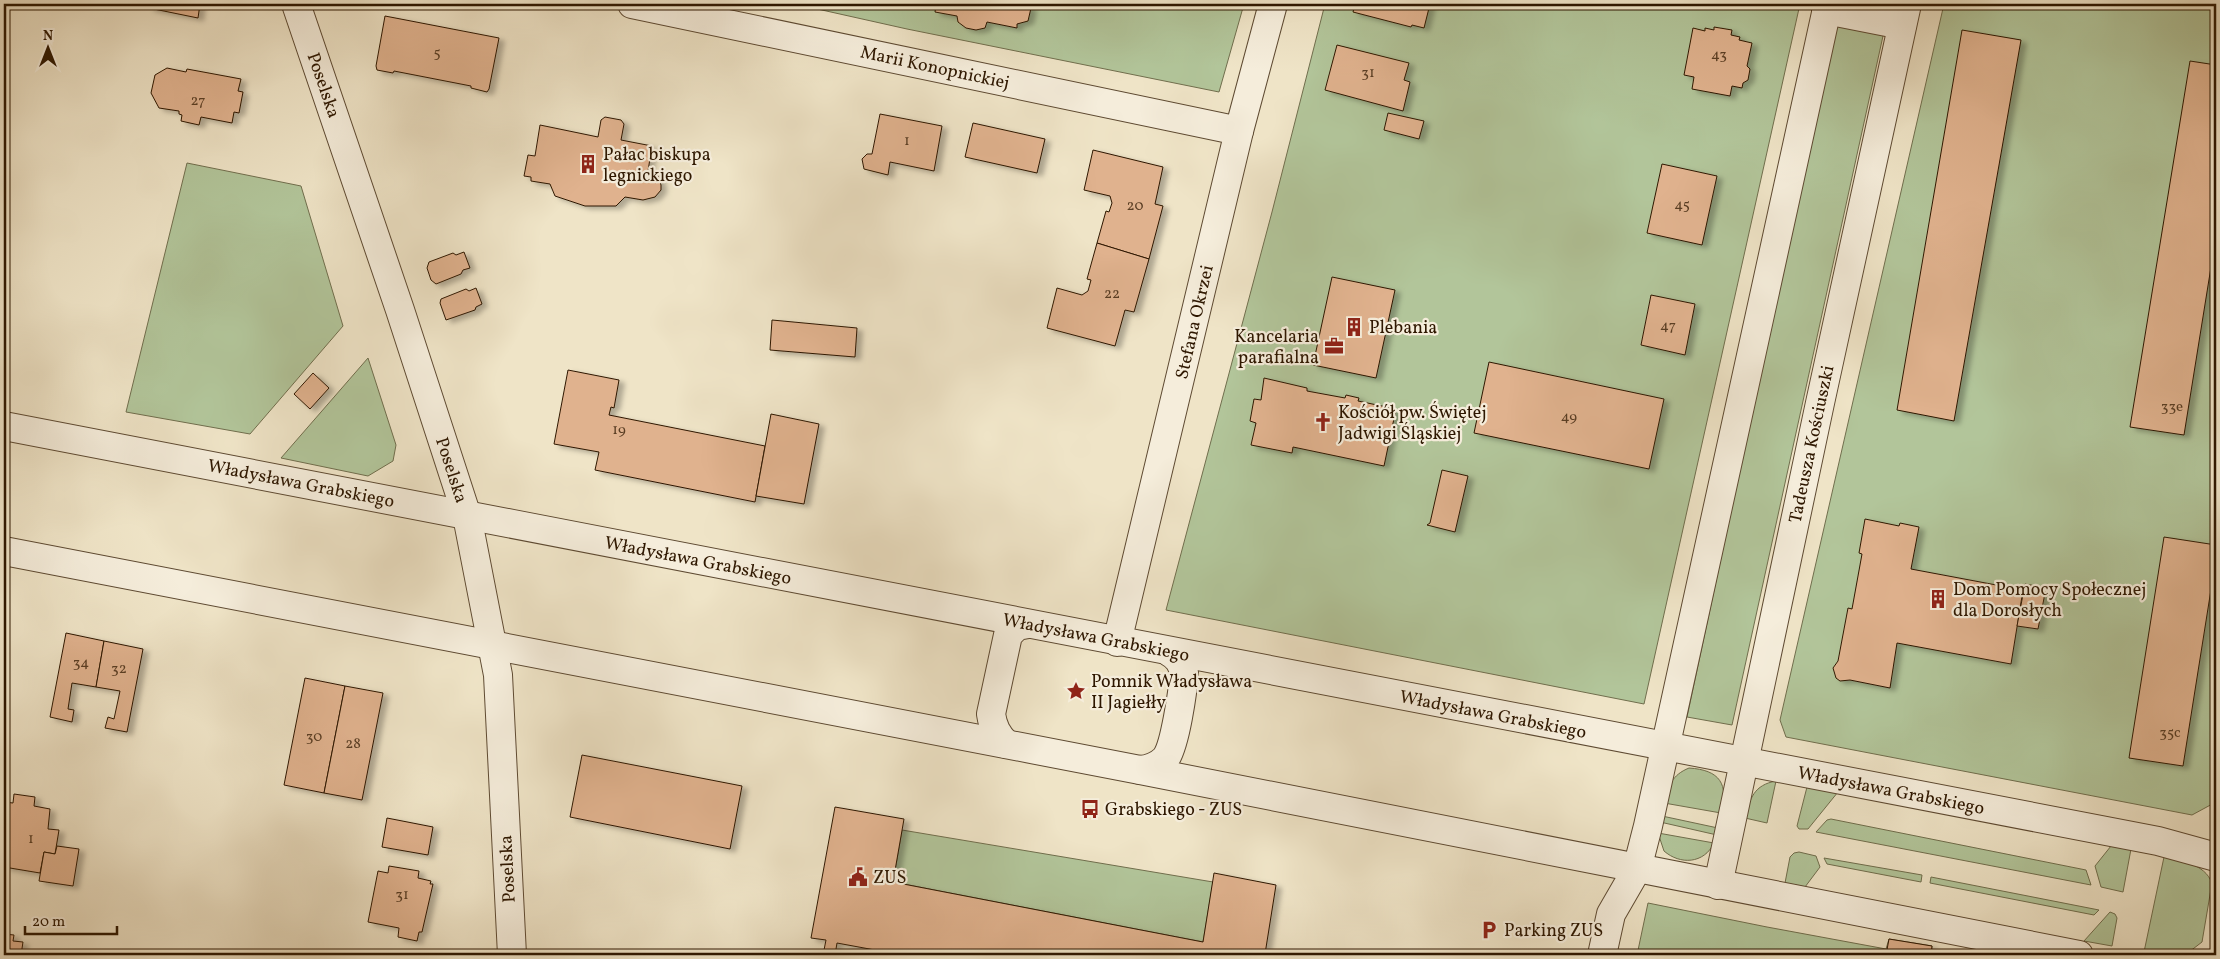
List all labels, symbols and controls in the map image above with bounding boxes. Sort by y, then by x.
north arrow [22,22,72,72]
text: N [43,27,53,46]
street label: Marii Konopnickiej [858,40,1012,96]
house number: 5 [433,43,441,64]
house number: 43 [1711,45,1727,66]
street label: Poselska [300,49,345,122]
house number: 31 [1361,63,1375,84]
house number: 27 [191,91,205,112]
house number: 1 [904,131,910,152]
place label: Pałac biskupa legnickiego [603,143,711,189]
building icon: Pałac biskupa legnickiego [577,153,599,175]
house number: 45 [1674,195,1690,216]
house number: 20 [1127,196,1143,217]
street label: Stefana Okrzei [1170,263,1221,382]
house number: 22 [1104,284,1120,305]
building icon: Plebania [1343,316,1365,338]
place label: Plebania [1369,316,1437,341]
house number: 47 [1660,316,1676,337]
place label: Kancelaria parafialna [1234,325,1319,371]
office icon: Kancelaria parafialna [1323,335,1345,357]
street label: Tadeusza Kościuszki [1784,363,1841,526]
house number: 33e [2161,397,2183,418]
place label: Kościół pw. Świętej Jadwigi Śląskiej [1338,401,1486,447]
house number: 49 [1561,407,1577,428]
church icon: Kościół pw. Świętej Jadwigi Śląskiej [1312,411,1334,433]
house number: 19 [612,420,626,441]
street label: Poselska [428,434,473,507]
street label: Władysława Grabskiego [205,454,396,515]
street label: Władysława Grabskiego [602,531,793,592]
place label: Dom Pomocy Społecznej dla Dorosłych [1953,578,2146,624]
building icon: Dom Pomocy Społecznej dla Dorosłych [1927,588,1949,610]
street label: Władysława Grabskiego [1000,608,1191,669]
house number: 34 [73,653,89,674]
house number: 32 [111,659,127,680]
place label: Pomnik Władysława II Jagiełły [1091,670,1252,716]
place icon: Pomnik Władysława II Jagiełły [1065,680,1087,702]
street label: Władysława Grabskiego [1397,685,1588,746]
house number: 35c [2159,723,2181,744]
house number: 30 [306,727,322,748]
house number: 28 [345,734,361,755]
street label: Władysława Grabskiego [1795,761,1986,822]
bus stop icon: Grabskiego - ZUS [1079,798,1101,820]
place label: Grabskiego - ZUS [1105,798,1242,823]
house number: 1 [28,829,34,850]
street label: Poselska [494,834,523,903]
public building icon: ZUS [847,866,869,888]
place label: ZUS [873,866,906,891]
house number: 31 [395,885,409,906]
scale bar [25,904,118,936]
text: 20 m [32,912,65,933]
parking icon: Parking ZUS [1478,919,1500,941]
place label: Parking ZUS [1504,919,1603,944]

